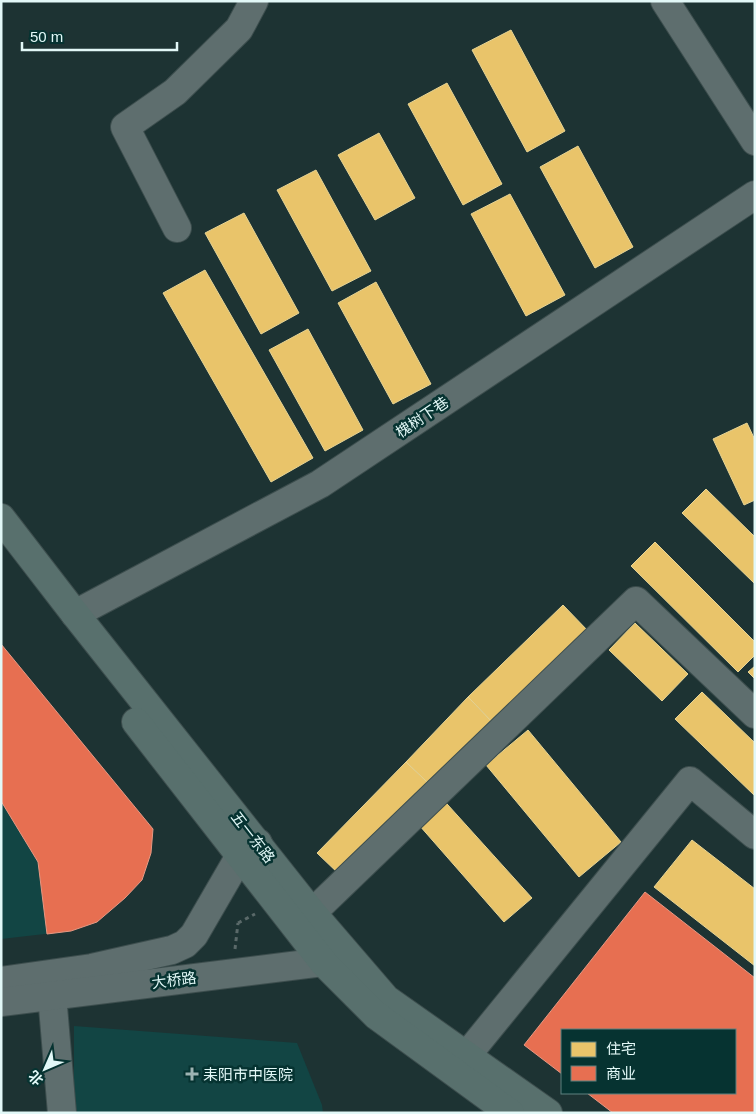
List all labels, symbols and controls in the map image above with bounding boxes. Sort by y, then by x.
scale bar [22,20,178,52]
text: 50 m [30,28,63,45]
street label: 槐树下巷 [392,393,452,441]
street label: 五一东路 [228,808,278,866]
street label: 大桥路 [151,969,197,991]
legend [561,1029,736,1094]
text: 住宅 [606,1040,636,1057]
north arrow [20,1044,70,1094]
text: 商业 [606,1065,636,1082]
place label: 耒阳市中医院 [203,1066,293,1083]
marker: 耒阳市中医院 [185,1067,199,1081]
text: 北 [25,1068,46,1089]

